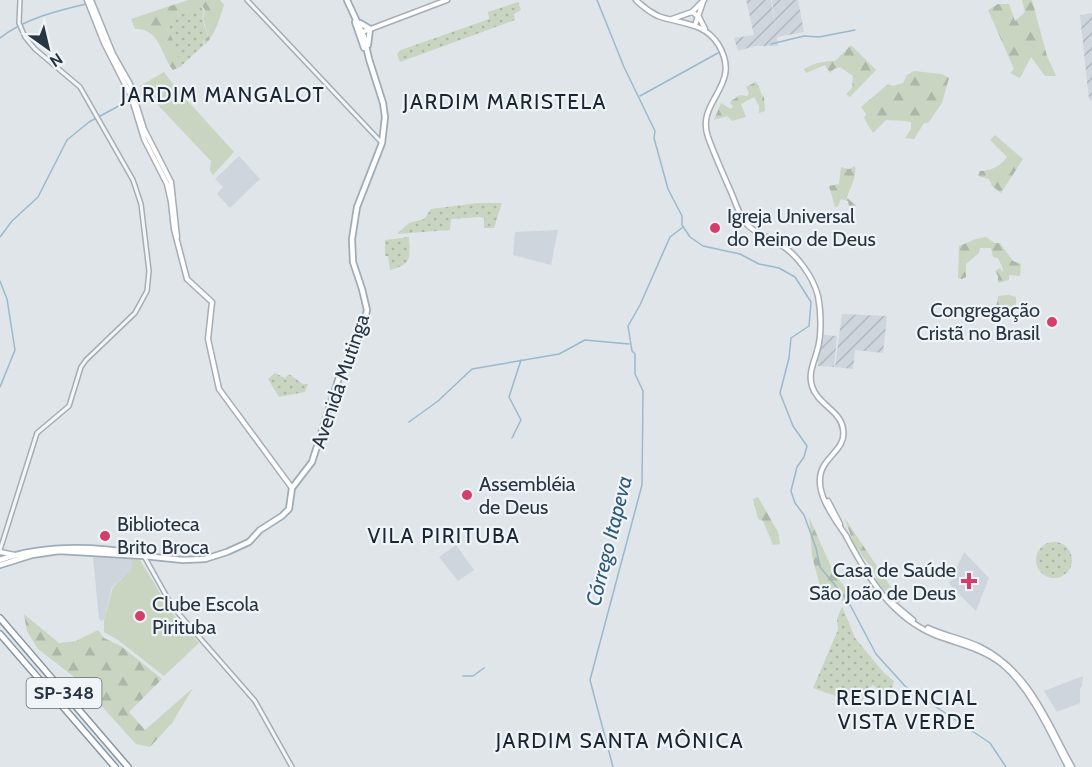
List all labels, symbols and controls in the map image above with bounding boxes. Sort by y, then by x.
north arrow [18,18,78,78]
text: N [46,49,66,71]
district label: JARDIM MANGALOT [120,82,325,107]
district label: JARDIM MARISTELA [402,89,607,114]
place label: Igreja Universal do Reino de Deus [727,204,876,251]
marker: Igreja Universal do Reino de Deus [708,221,722,235]
place label: Congregação Cristã no Brasil [917,298,1040,345]
street label: Avenida Mutinga [306,310,374,451]
marker: Congregação Cristã no Brasil [1045,315,1059,329]
place label: Assembléia de Deus [479,472,576,519]
water label: Córrego Itapeva [580,473,637,609]
marker: Assembléia de Deus [460,488,474,502]
place label: Biblioteca Brito Broca [117,512,209,559]
district label: VILA PIRITUBA [367,523,521,548]
marker: Biblioteca Brito Broca [98,529,112,543]
place label: Casa de Saúde São João de Deus [809,558,956,605]
marker: Casa de Saúde São João de Deus [960,572,978,590]
place label: Clube Escola Pirituba [152,592,259,639]
marker: Clube Escola Pirituba [133,609,147,623]
road number: SP-348 [26,678,101,708]
district label: RESIDENCIAL VISTA VERDE [836,685,978,734]
district label: JARDIM SANTA MÔNICA [495,728,744,753]

